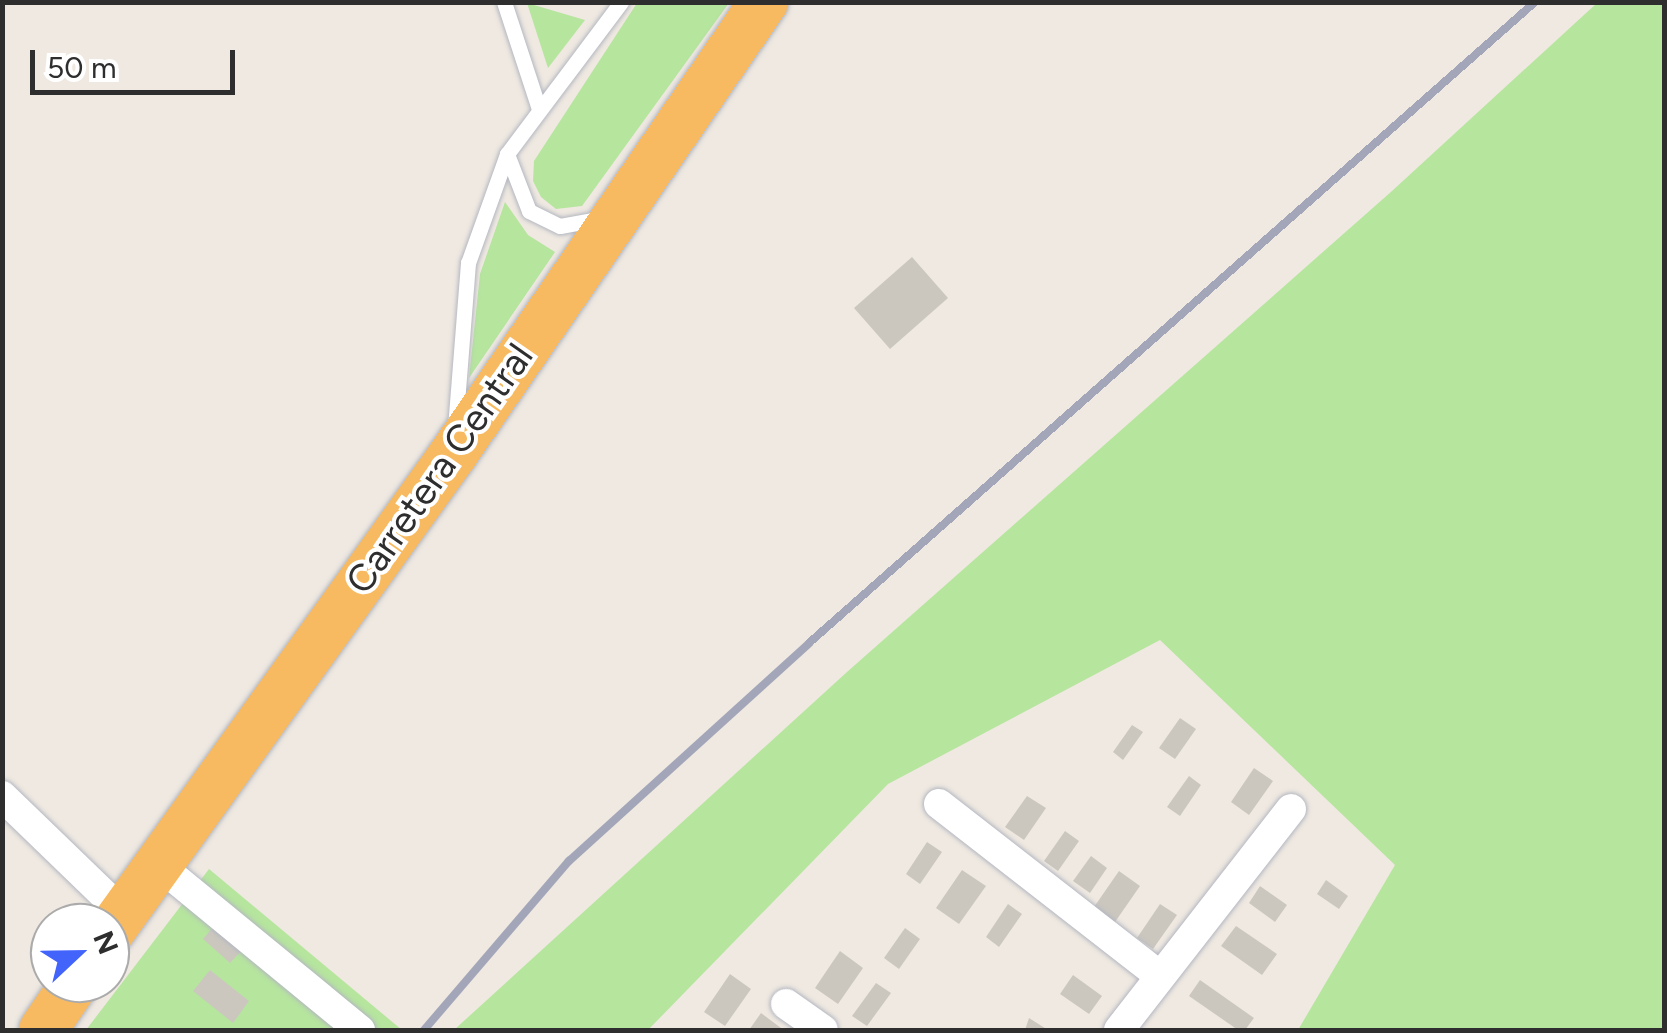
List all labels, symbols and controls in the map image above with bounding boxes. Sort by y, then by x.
scale bar [35,30,240,92]
text: 50 m [47,49,116,86]
street label: Carretera Central [337,335,543,603]
north arrow [30,903,130,1003]
text: N [86,926,126,959]

